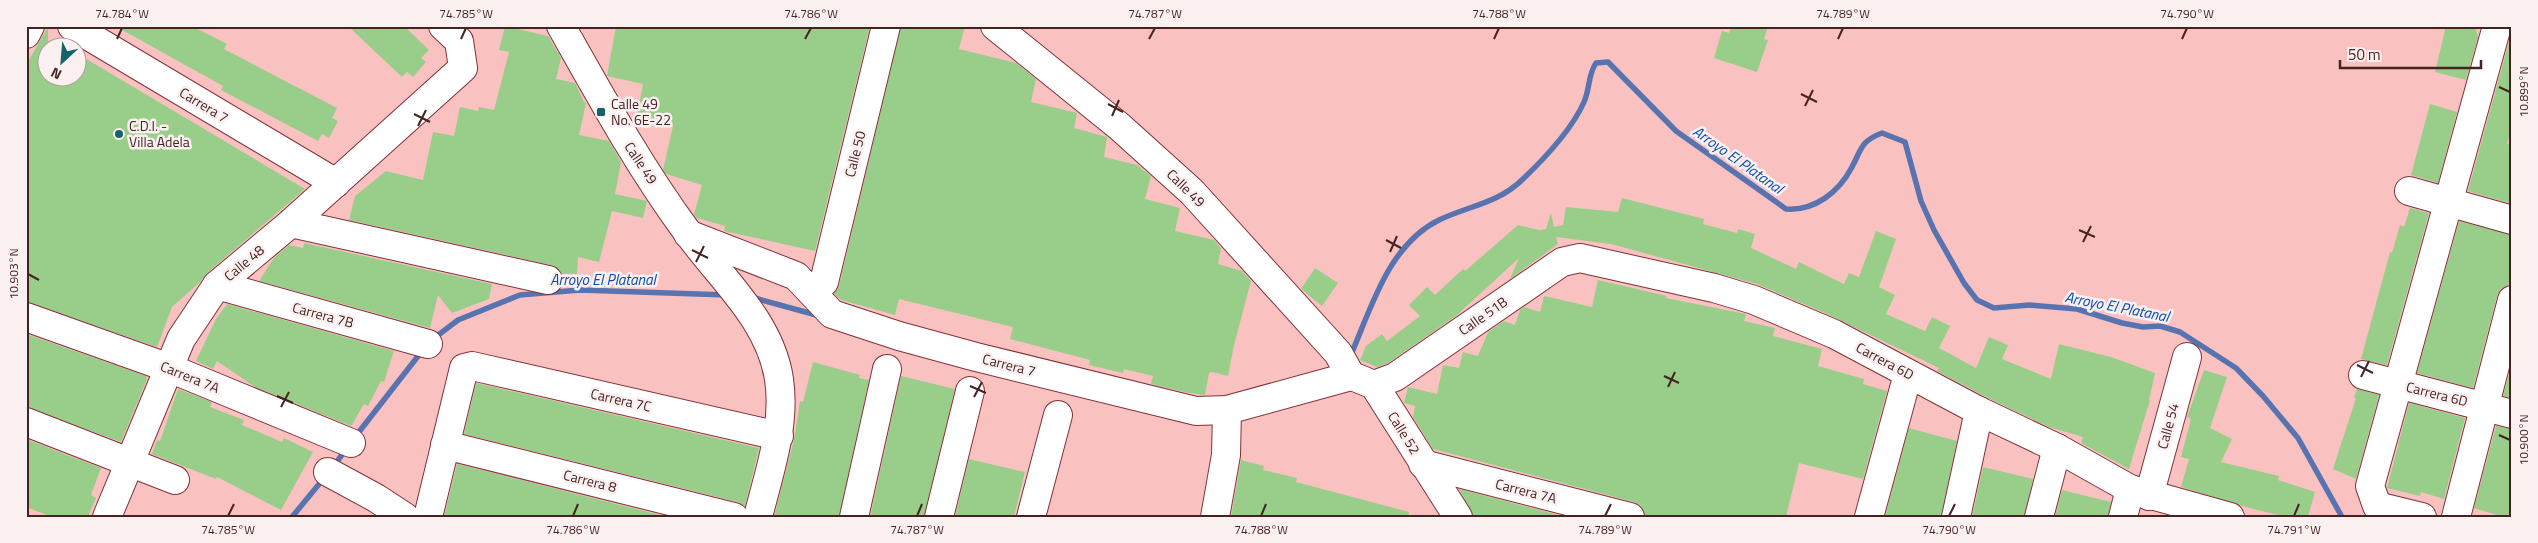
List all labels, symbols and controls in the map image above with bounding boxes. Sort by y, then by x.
text: 74.784°W [95,4,149,23]
text: 74.785°W [439,4,493,23]
text: 74.786°W [784,4,838,23]
text: 74.787°W [1128,4,1182,23]
text: 74.788°W [1472,4,1526,23]
text: 74.789°W [1816,4,1870,23]
text: 74.790°W [2160,4,2214,23]
north arrow [38,38,88,88]
scale bar [2340,38,2482,70]
text: 50 m [2348,43,2381,66]
text: N [47,63,65,86]
text: 10.899°N [2514,66,2533,118]
street label: Carrera 7 [176,82,233,127]
place label: Calle 49 No. 6E-22 [611,93,671,130]
marker: Calle 49 No. 6E-22 [595,106,607,118]
place label: C.D.I. - Villa Adela [129,115,190,152]
water label: Arroyo El Platanal [1688,120,1790,200]
marker: C.D.I. - Villa Adela [113,128,125,140]
street label: Calle 50 [839,128,870,179]
street label: Calle 49 [620,137,663,188]
street label: Calle 49 [1162,164,1211,212]
street label: Calle 48 [219,239,269,286]
text: 10.903°N [4,248,23,300]
water label: Arroyo El Platanal [550,268,658,291]
water label: Arroyo El Platanal [2063,285,2173,328]
street label: Calle 51B [1454,291,1511,340]
street label: Carrera 7B [290,296,356,333]
street label: Carrera 6D [1852,336,1918,385]
street label: Carrera 7 [980,348,1038,381]
street label: Carrera 7A [157,355,224,398]
street label: Carrera 6D [2404,376,2470,411]
street label: Carrera 7C [589,382,654,417]
street label: Calle 54 [2151,400,2184,451]
street label: Calle 52 [1383,407,1426,458]
text: 10.900°N [2514,414,2533,466]
street label: Carrera 8 [561,464,619,497]
street label: Carrera 7A [1493,473,1560,508]
text: 74.785°W [201,520,255,539]
text: 74.786°W [546,520,600,539]
text: 74.787°W [890,520,944,539]
text: 74.788°W [1234,520,1288,539]
text: 74.789°W [1578,520,1632,539]
text: 74.790°W [1922,520,1976,539]
text: 74.791°W [2267,520,2321,539]

